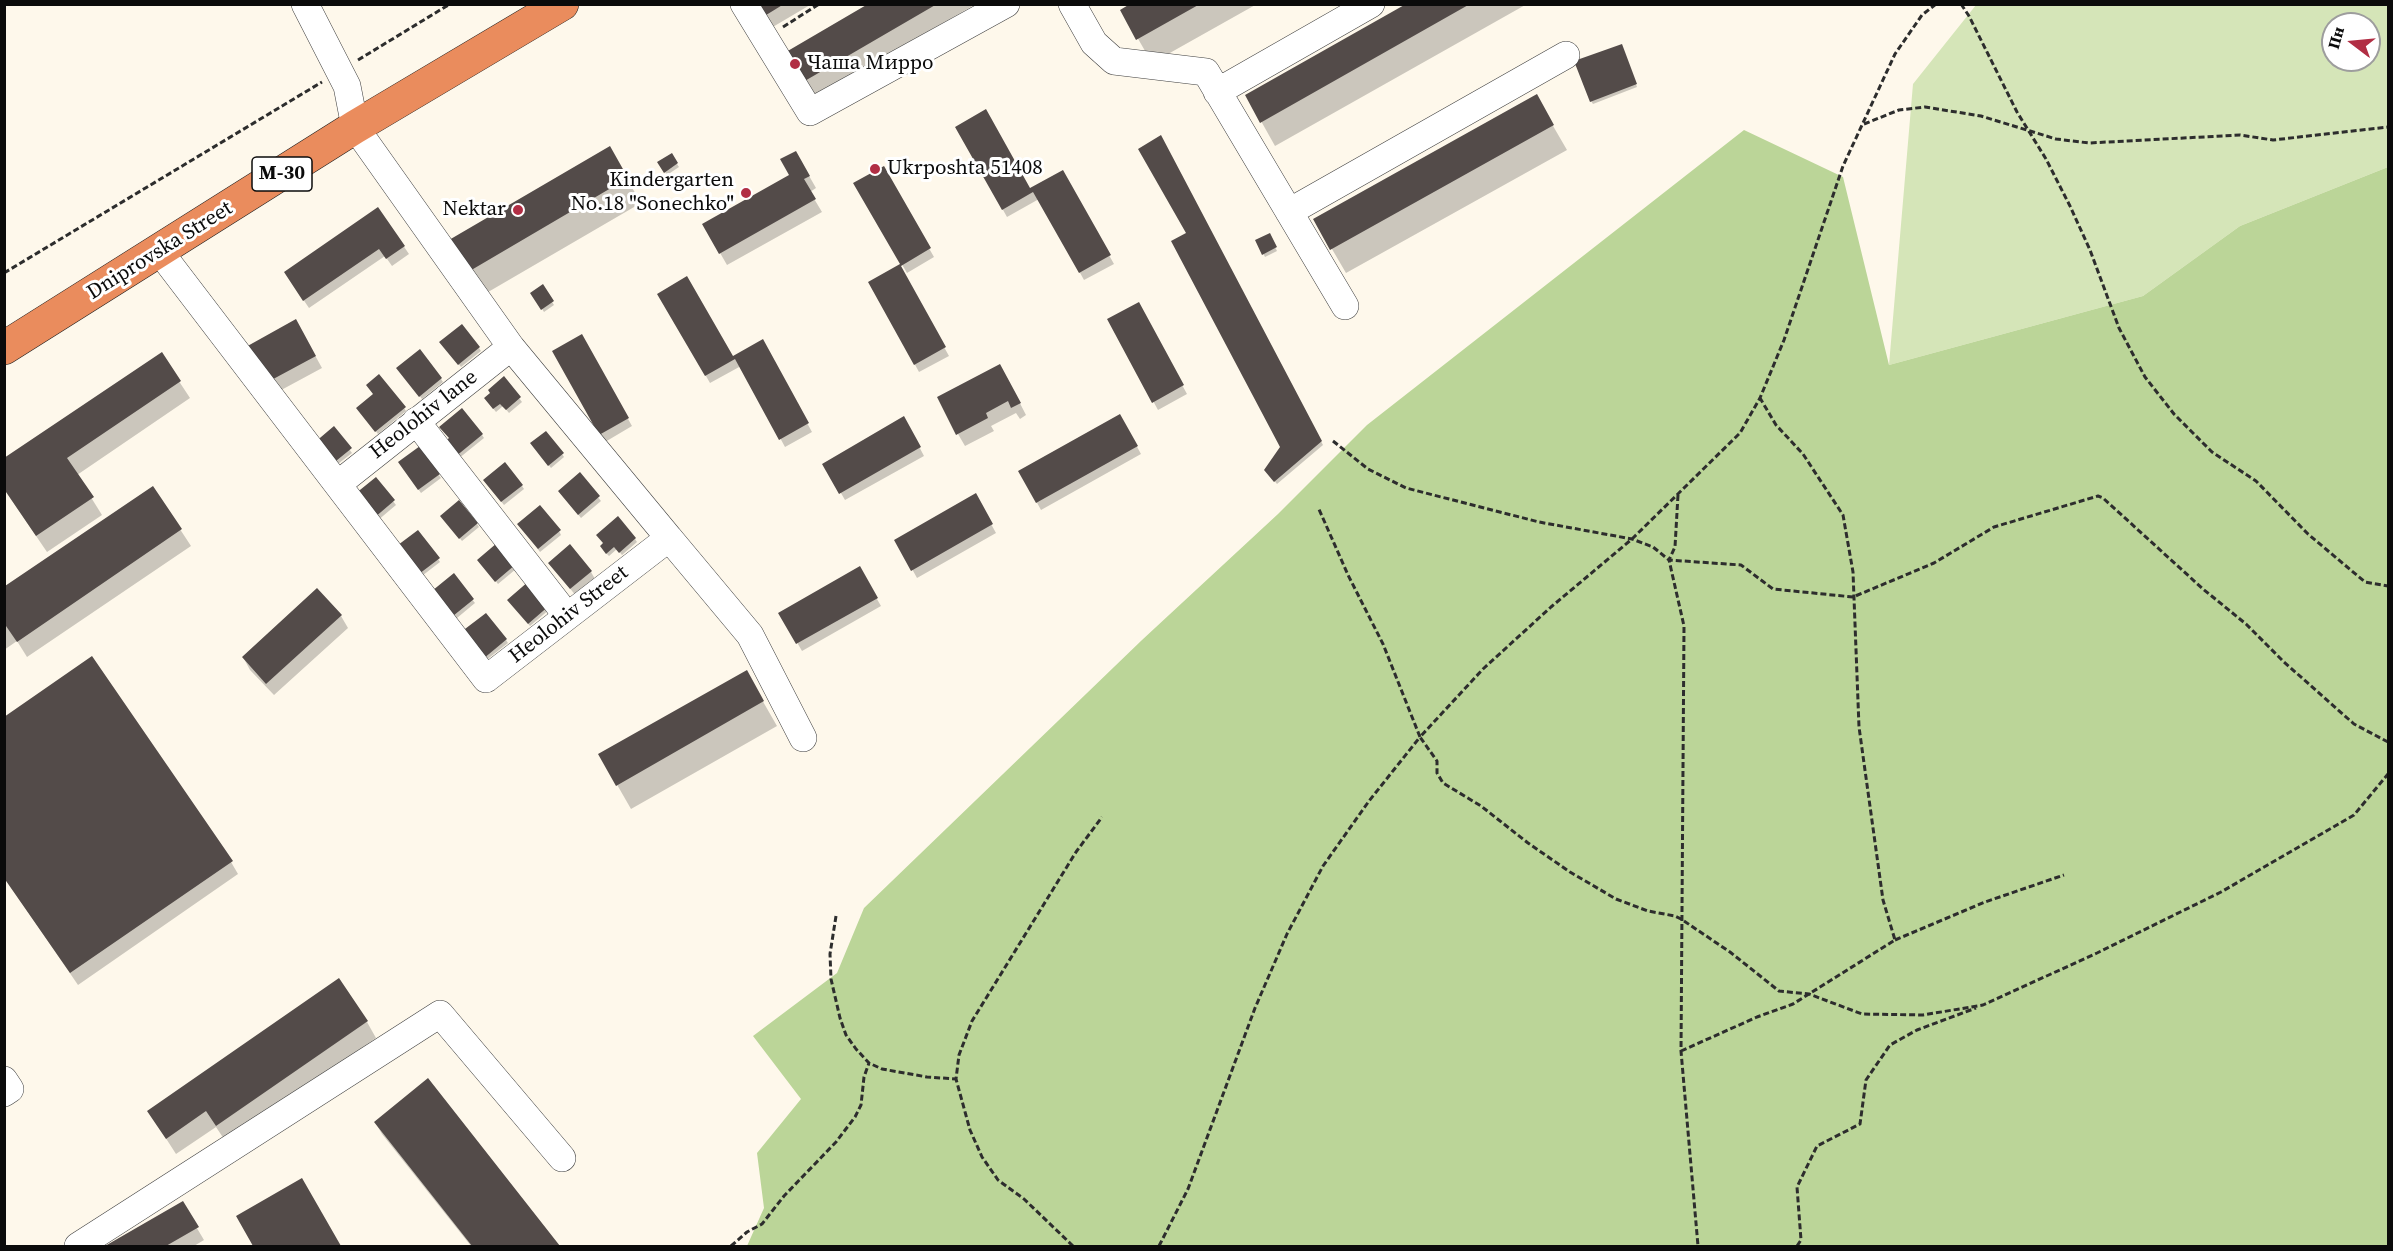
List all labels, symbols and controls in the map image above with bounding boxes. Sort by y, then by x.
north arrow [2321,12,2381,72]
text: Пн [2322,24,2349,51]
place label: Чаша Мирро [807,51,934,77]
marker: Чаша Мирро [788,57,802,71]
place label: Ukrposhta 51408 [887,156,1043,182]
road number: М-30 [252,157,312,191]
marker: Ukrposhta 51408 [868,162,882,176]
place label: Kindergarten No.18 "Sonechko" [571,168,734,218]
marker: Kindergarten No.18 "Sonechko" [739,186,753,200]
street label: Dniprovska Street [83,196,237,306]
place label: Nektar [443,197,506,223]
marker: Nektar [511,203,525,217]
street label: Heolohiv lane [365,365,483,465]
street label: Heolohiv Street [504,561,634,669]

